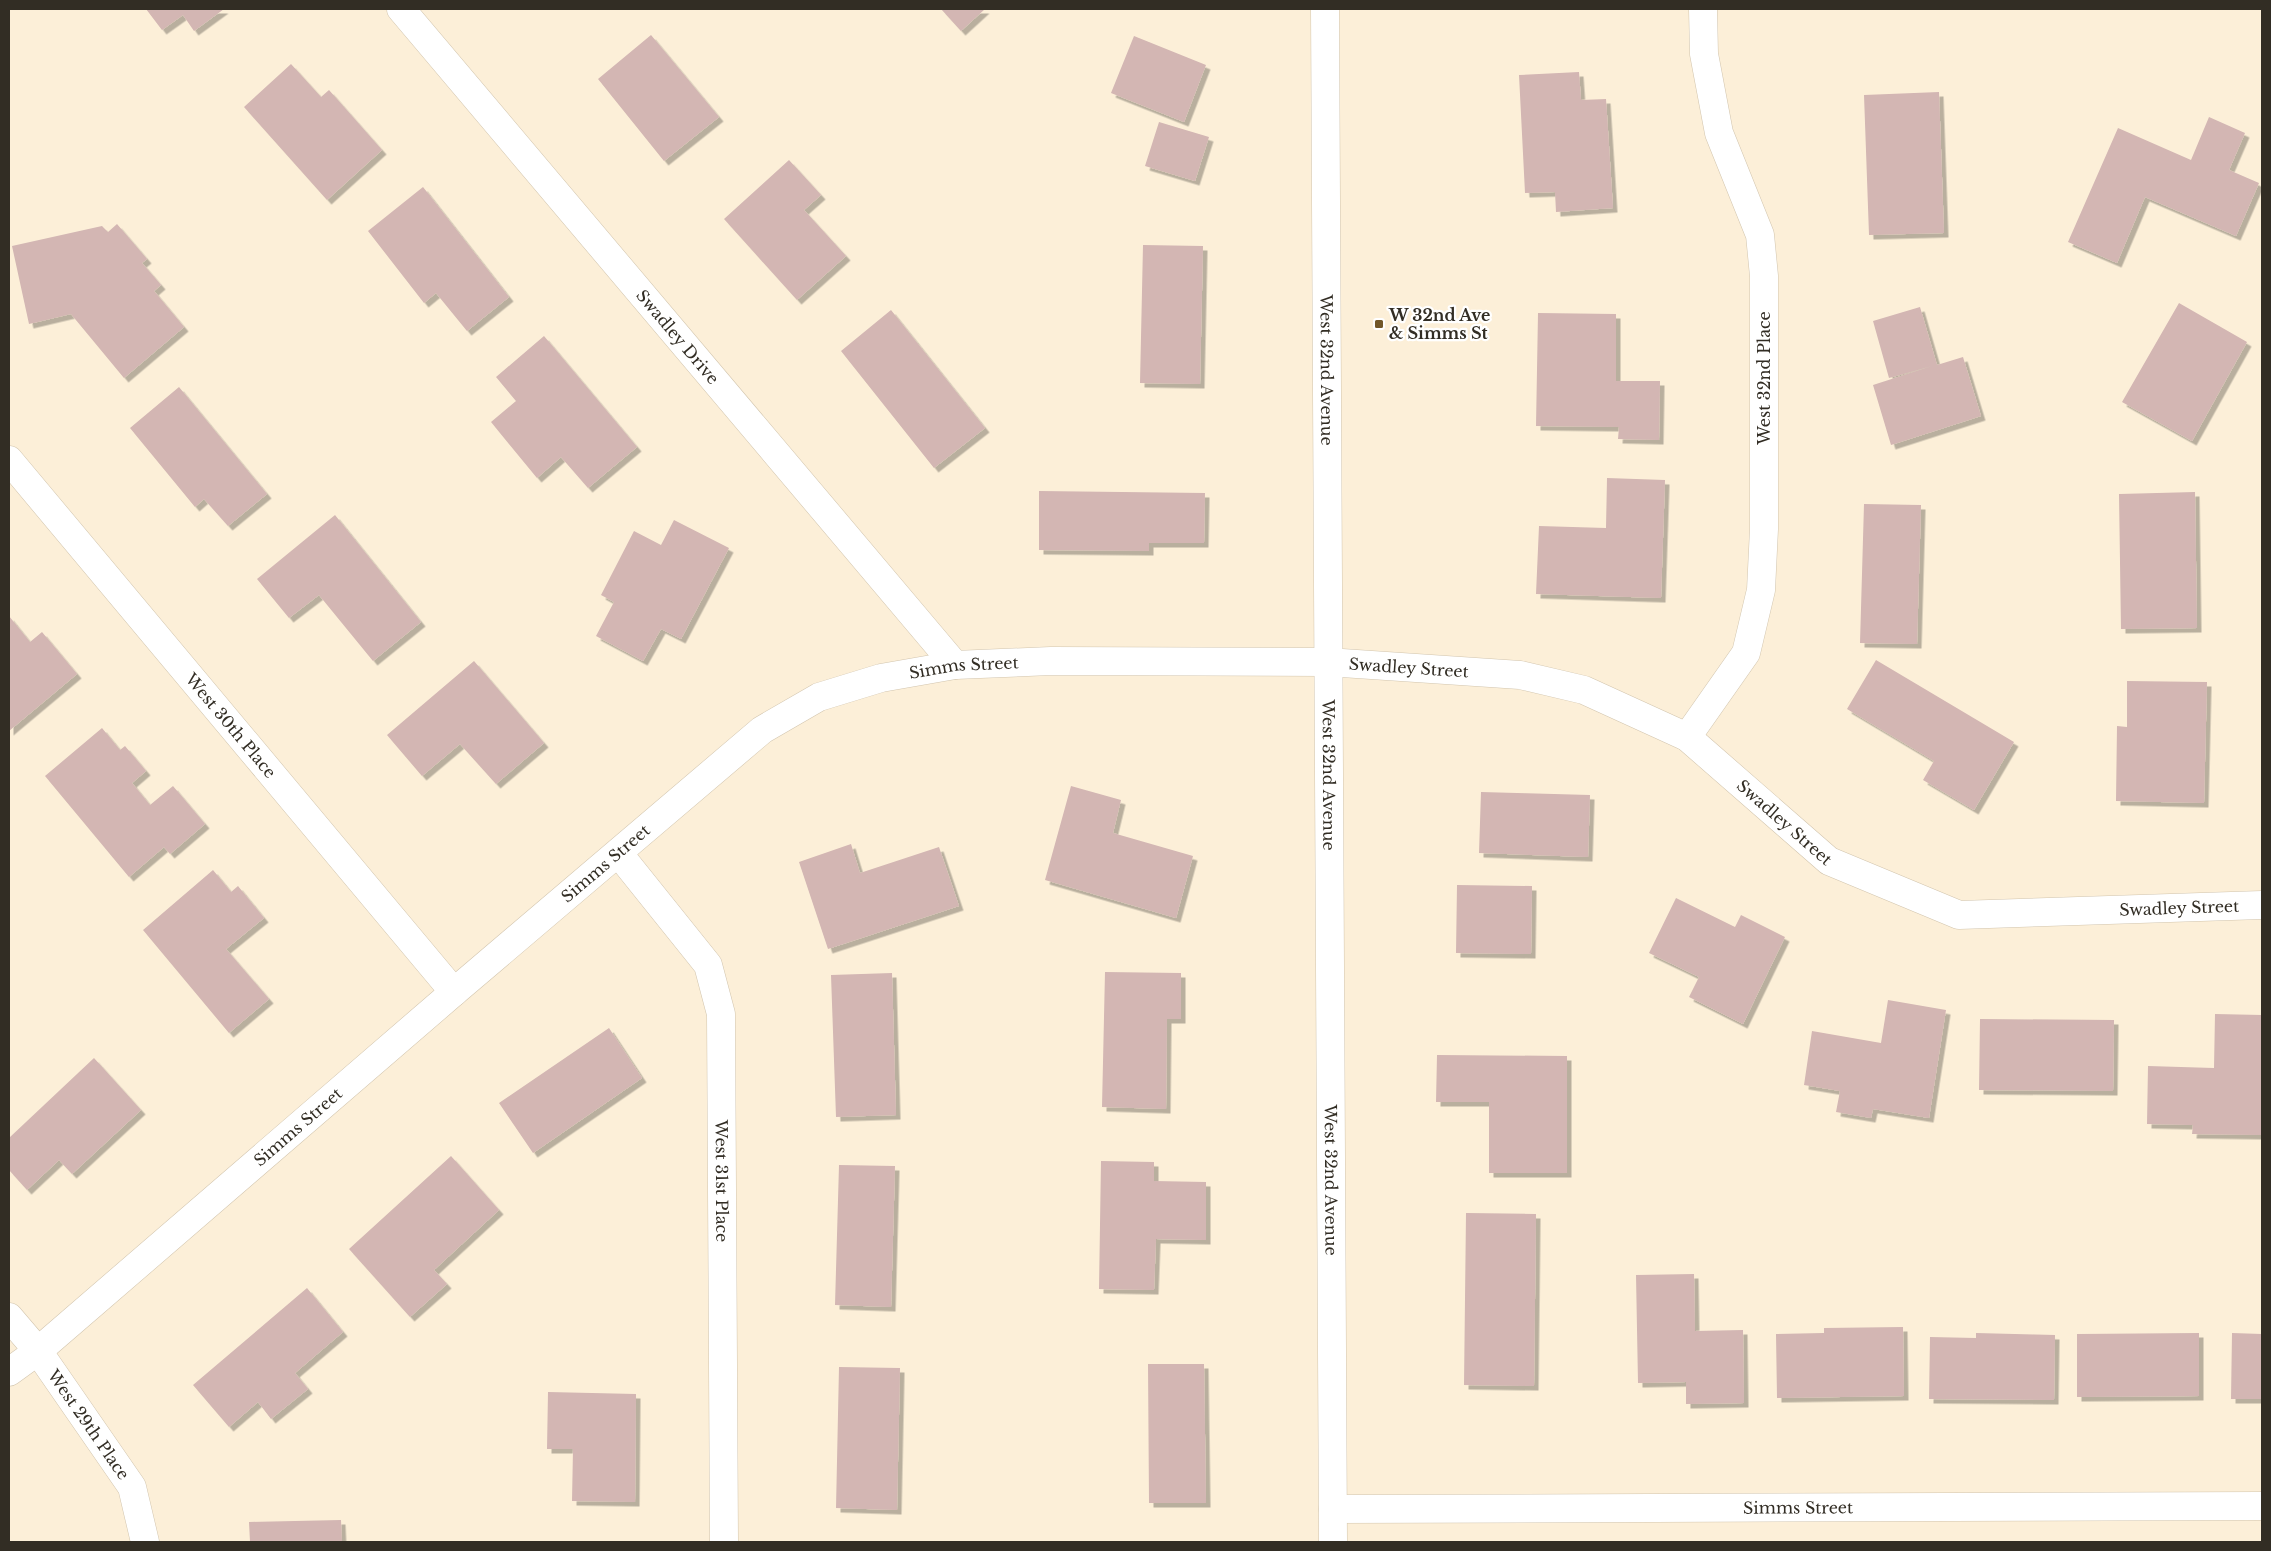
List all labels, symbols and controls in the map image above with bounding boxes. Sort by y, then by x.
street label: Swadley Drive [632,285,723,388]
street label: West 32nd Avenue [1316,293,1337,446]
place label: W 32nd Ave & Simms St [1388,305,1490,343]
street label: West 32nd Place [1754,311,1774,446]
marker: W 32nd Ave & Simms St [1373,318,1385,330]
street label: Simms Street [907,652,1019,683]
street label: Swadley Street [1348,654,1469,682]
street label: West 30th Place [181,668,281,782]
street label: West 32nd Avenue [1319,698,1339,851]
street label: Swadley Street [1733,775,1836,869]
street label: Simms Street [557,820,654,907]
street label: Swadley Street [2119,896,2239,920]
street label: Simms Street [250,1083,346,1170]
street label: West 32nd Avenue [1321,1103,1342,1256]
street label: West 31st Place [712,1119,732,1242]
street label: West 29th Place [43,1365,134,1483]
street label: Simms Street [1743,1497,1853,1518]

